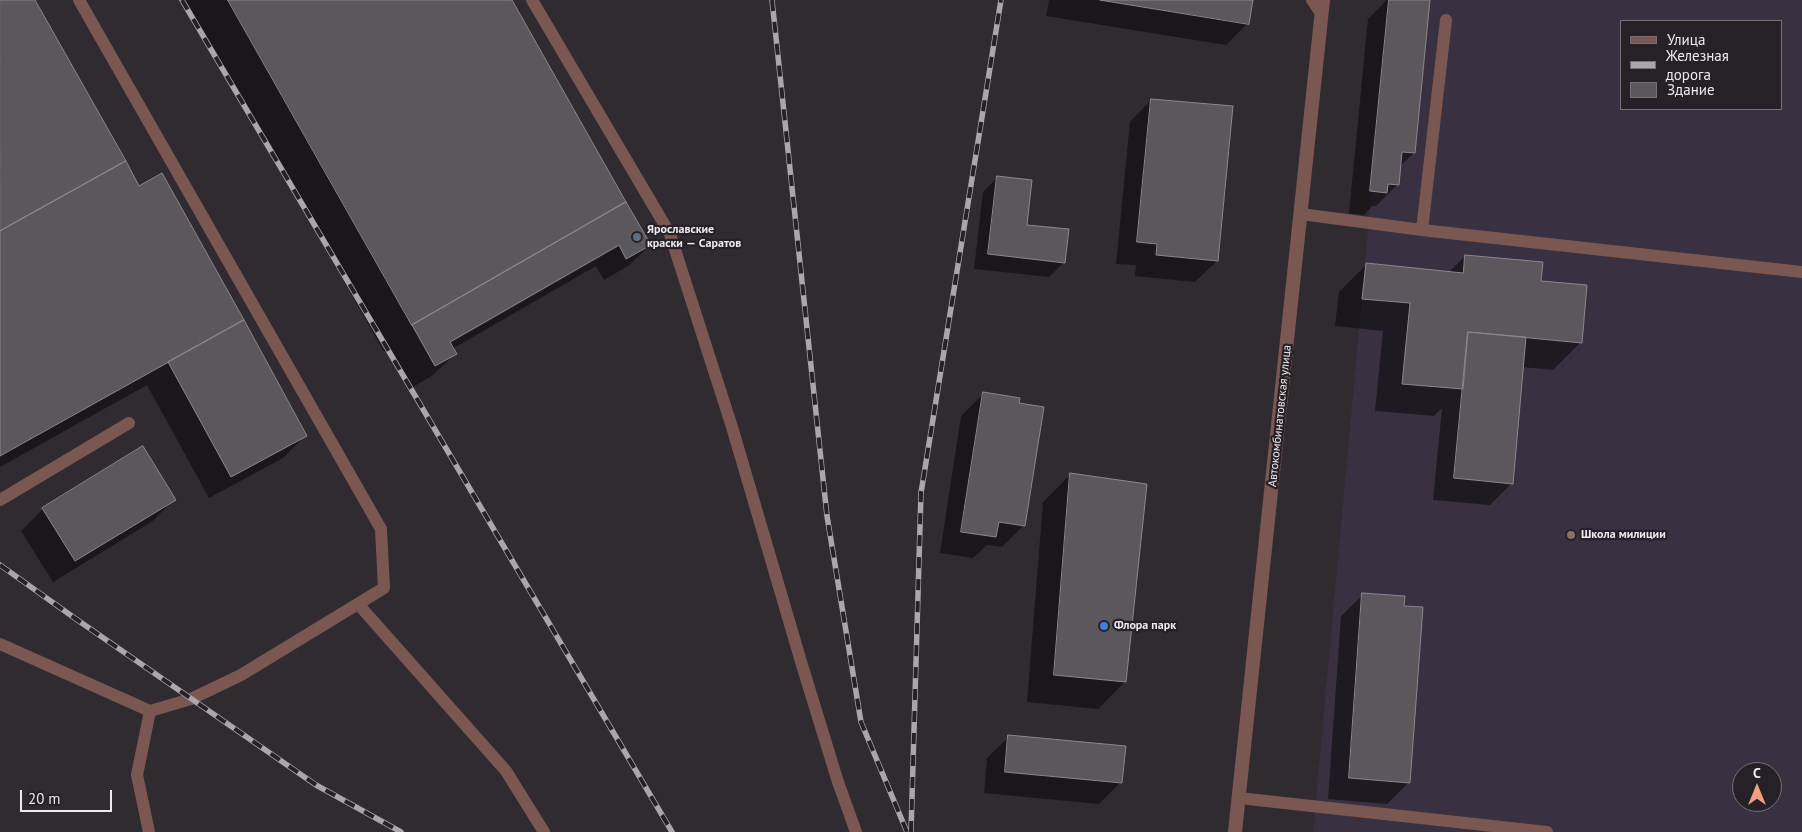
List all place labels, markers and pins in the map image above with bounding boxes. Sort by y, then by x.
place label: Ярославские краски — Саратов [647,223,741,251]
marker: Ярославские краски — Саратов [631,231,643,243]
place label: Школа милиции [1581,528,1666,542]
marker: Школа милиции [1565,529,1577,541]
place label: Флора парк [1114,619,1176,633]
marker: Флора парк [1098,620,1110,632]

